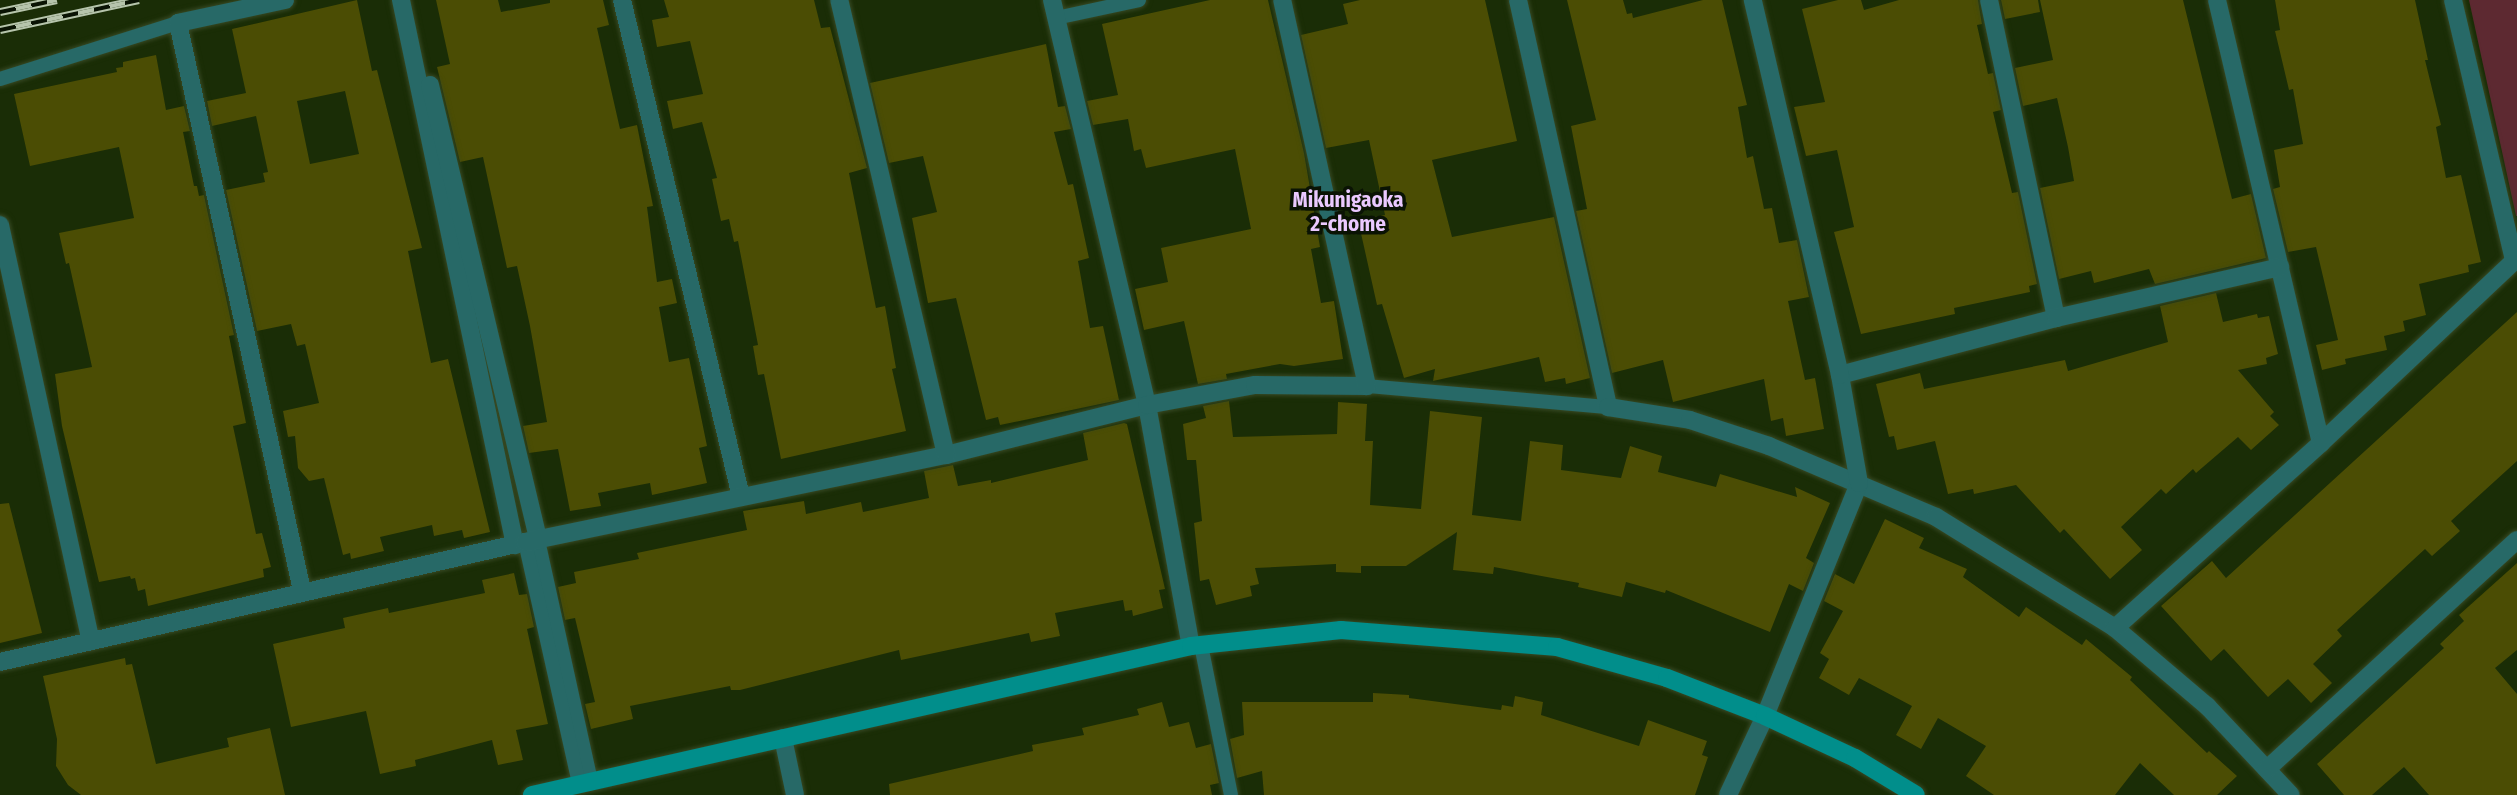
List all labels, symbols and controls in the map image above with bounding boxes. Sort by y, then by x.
district label: Mikunigaoka 2-chome [1293,187,1403,237]

